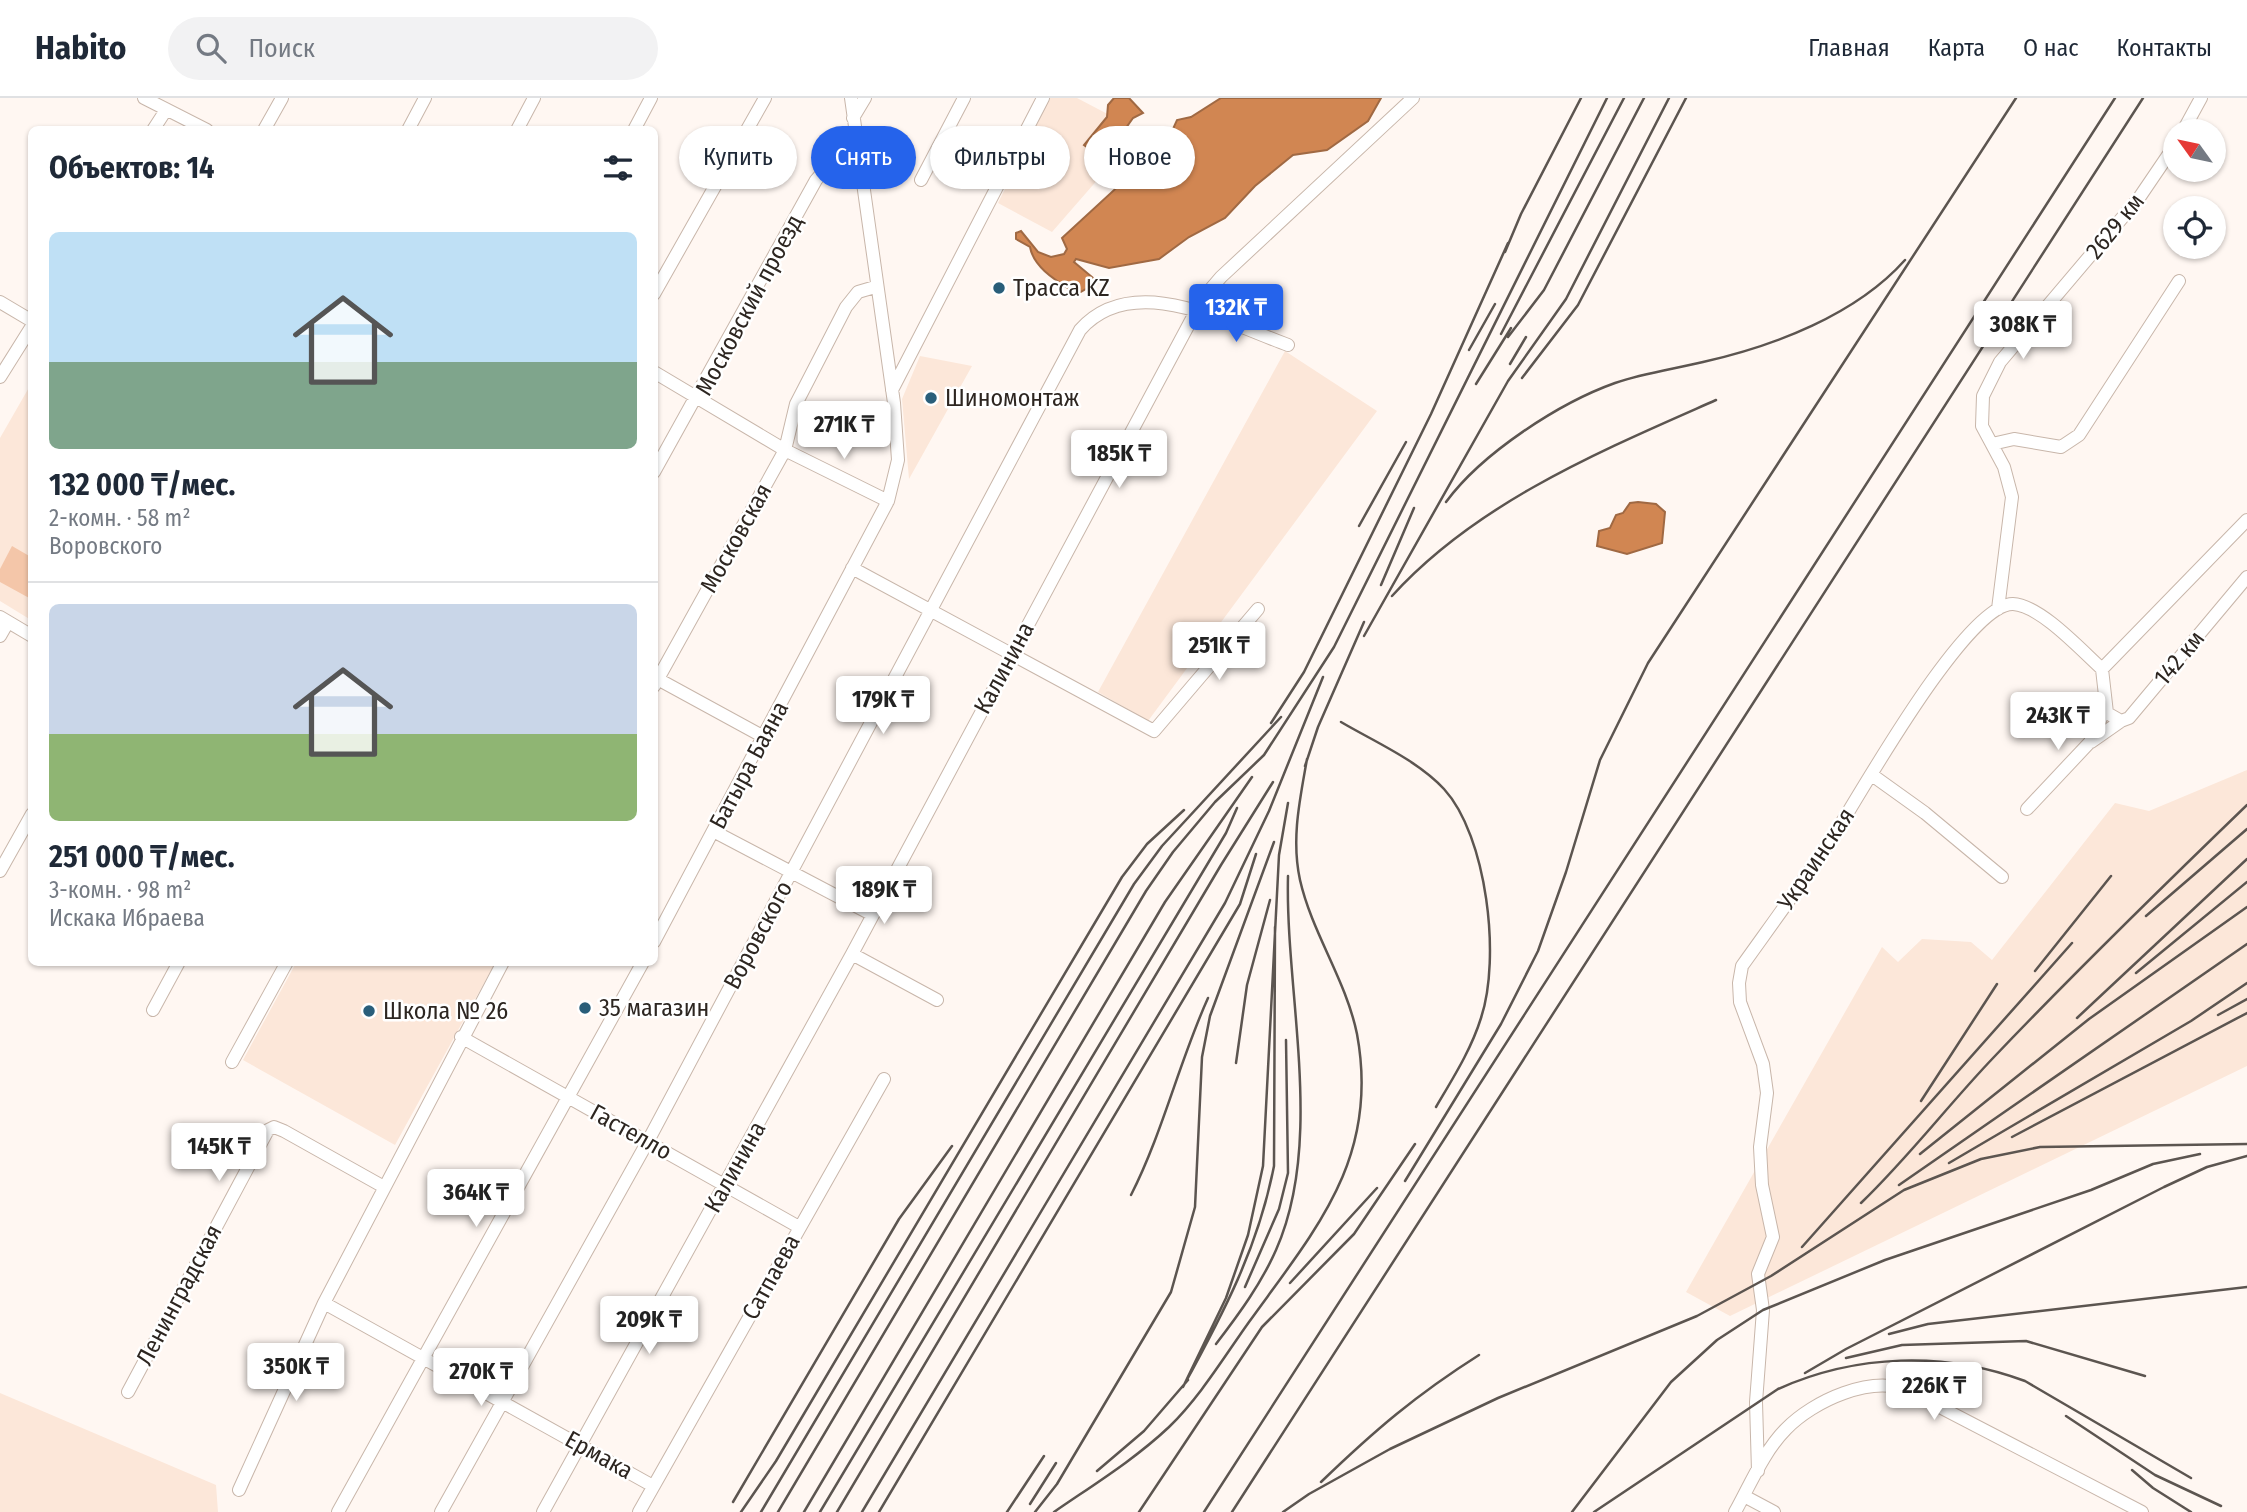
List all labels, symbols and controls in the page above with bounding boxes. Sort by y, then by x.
search box [168,17,658,80]
text: Habito [35,28,126,68]
icon: search [192,29,230,67]
text: Поиск [248,33,315,64]
text: Главная [1808,34,1890,62]
text: Карта [1928,34,1985,62]
text: О нас [2023,34,2078,62]
text: Контакты [2116,34,2212,62]
north arrow [2163,119,2226,182]
map controls [2163,119,2226,259]
chip: Купить [679,126,797,189]
chip: Снять [811,126,916,189]
chip: Фильтры [930,126,1070,189]
chip: Новое [1084,126,1195,189]
icon: filters [599,149,637,187]
text: Объектов: 14 [49,150,215,186]
street label: 2629 км [2080,188,2150,264]
button: locate [2163,196,2226,259]
street label: Московский проезд [690,210,808,400]
place label: Трасса KZ [1013,274,1110,302]
icon: home [280,277,406,403]
marker: Трасса KZ [991,280,1007,296]
pin: 132K ₸ [1179,285,1293,344]
text: 132K ₸ [1205,293,1267,321]
pin: 308K ₸ [1966,302,2080,361]
text: 308K ₸ [1990,310,2056,338]
place label: Шиномонтаж [945,384,1080,412]
marker: Шиномонтаж [923,390,939,406]
pin: 271K ₸ [787,402,901,461]
text: 271K ₸ [814,410,874,438]
pin: 185K ₸ [1062,430,1176,490]
text: 185K ₸ [1087,439,1151,467]
text: 132 000 ₸/мес. [49,467,235,503]
street label: Московская [695,479,777,597]
text: 2-комн. · 58 m² [49,504,190,532]
text: Воровского [49,532,162,560]
street label: Калинина [968,617,1040,719]
pin: 251K ₸ [1162,622,1276,682]
street label: 142 км [2148,625,2210,691]
text: 251K ₸ [1188,631,1250,659]
icon: home [280,649,406,775]
pin: 179K ₸ [826,676,940,736]
text: 179K ₸ [852,685,914,713]
pin: 243K ₸ [2001,692,2115,752]
street label: Батыра Баяна [704,696,794,834]
text: 243K ₸ [2026,701,2090,729]
street label: Украинская [1771,803,1860,916]
text: 251 000 ₸/мес. [49,839,235,875]
pin: 189K ₸ [827,866,941,926]
text: 189K ₸ [852,875,916,903]
text: 3-комн. · 98 m² [49,876,191,904]
street label: Воровского [718,876,798,994]
text: Искака Ибраева [49,904,205,932]
place label: 35 магазин [599,994,709,1022]
place label: Школа № 26 [383,997,508,1025]
marker: 35 магазин [577,1000,593,1016]
marker: Школа № 26 [361,1003,377,1019]
street label: Гастелло [585,1098,677,1166]
street label: Калинина [699,1117,771,1217]
pin: 145K ₸ [162,1124,276,1183]
text: 145K ₸ [187,1132,251,1160]
pin: 364K ₸ [419,1170,533,1229]
text: 364K ₸ [443,1178,509,1206]
street label: Ленинградская [130,1220,228,1370]
street label: Сатпаева [736,1230,806,1324]
pin: 209K ₸ [592,1296,706,1356]
text: 209K ₸ [616,1305,682,1333]
pin: 350K ₸ [239,1344,353,1403]
pin: 270K ₸ [424,1348,538,1408]
text: 350K ₸ [263,1352,329,1380]
text: 270K ₸ [449,1357,513,1385]
pin: 226K ₸ [1877,1362,1991,1422]
text: 226K ₸ [1902,1371,1966,1399]
street label: Ермака [560,1425,638,1485]

